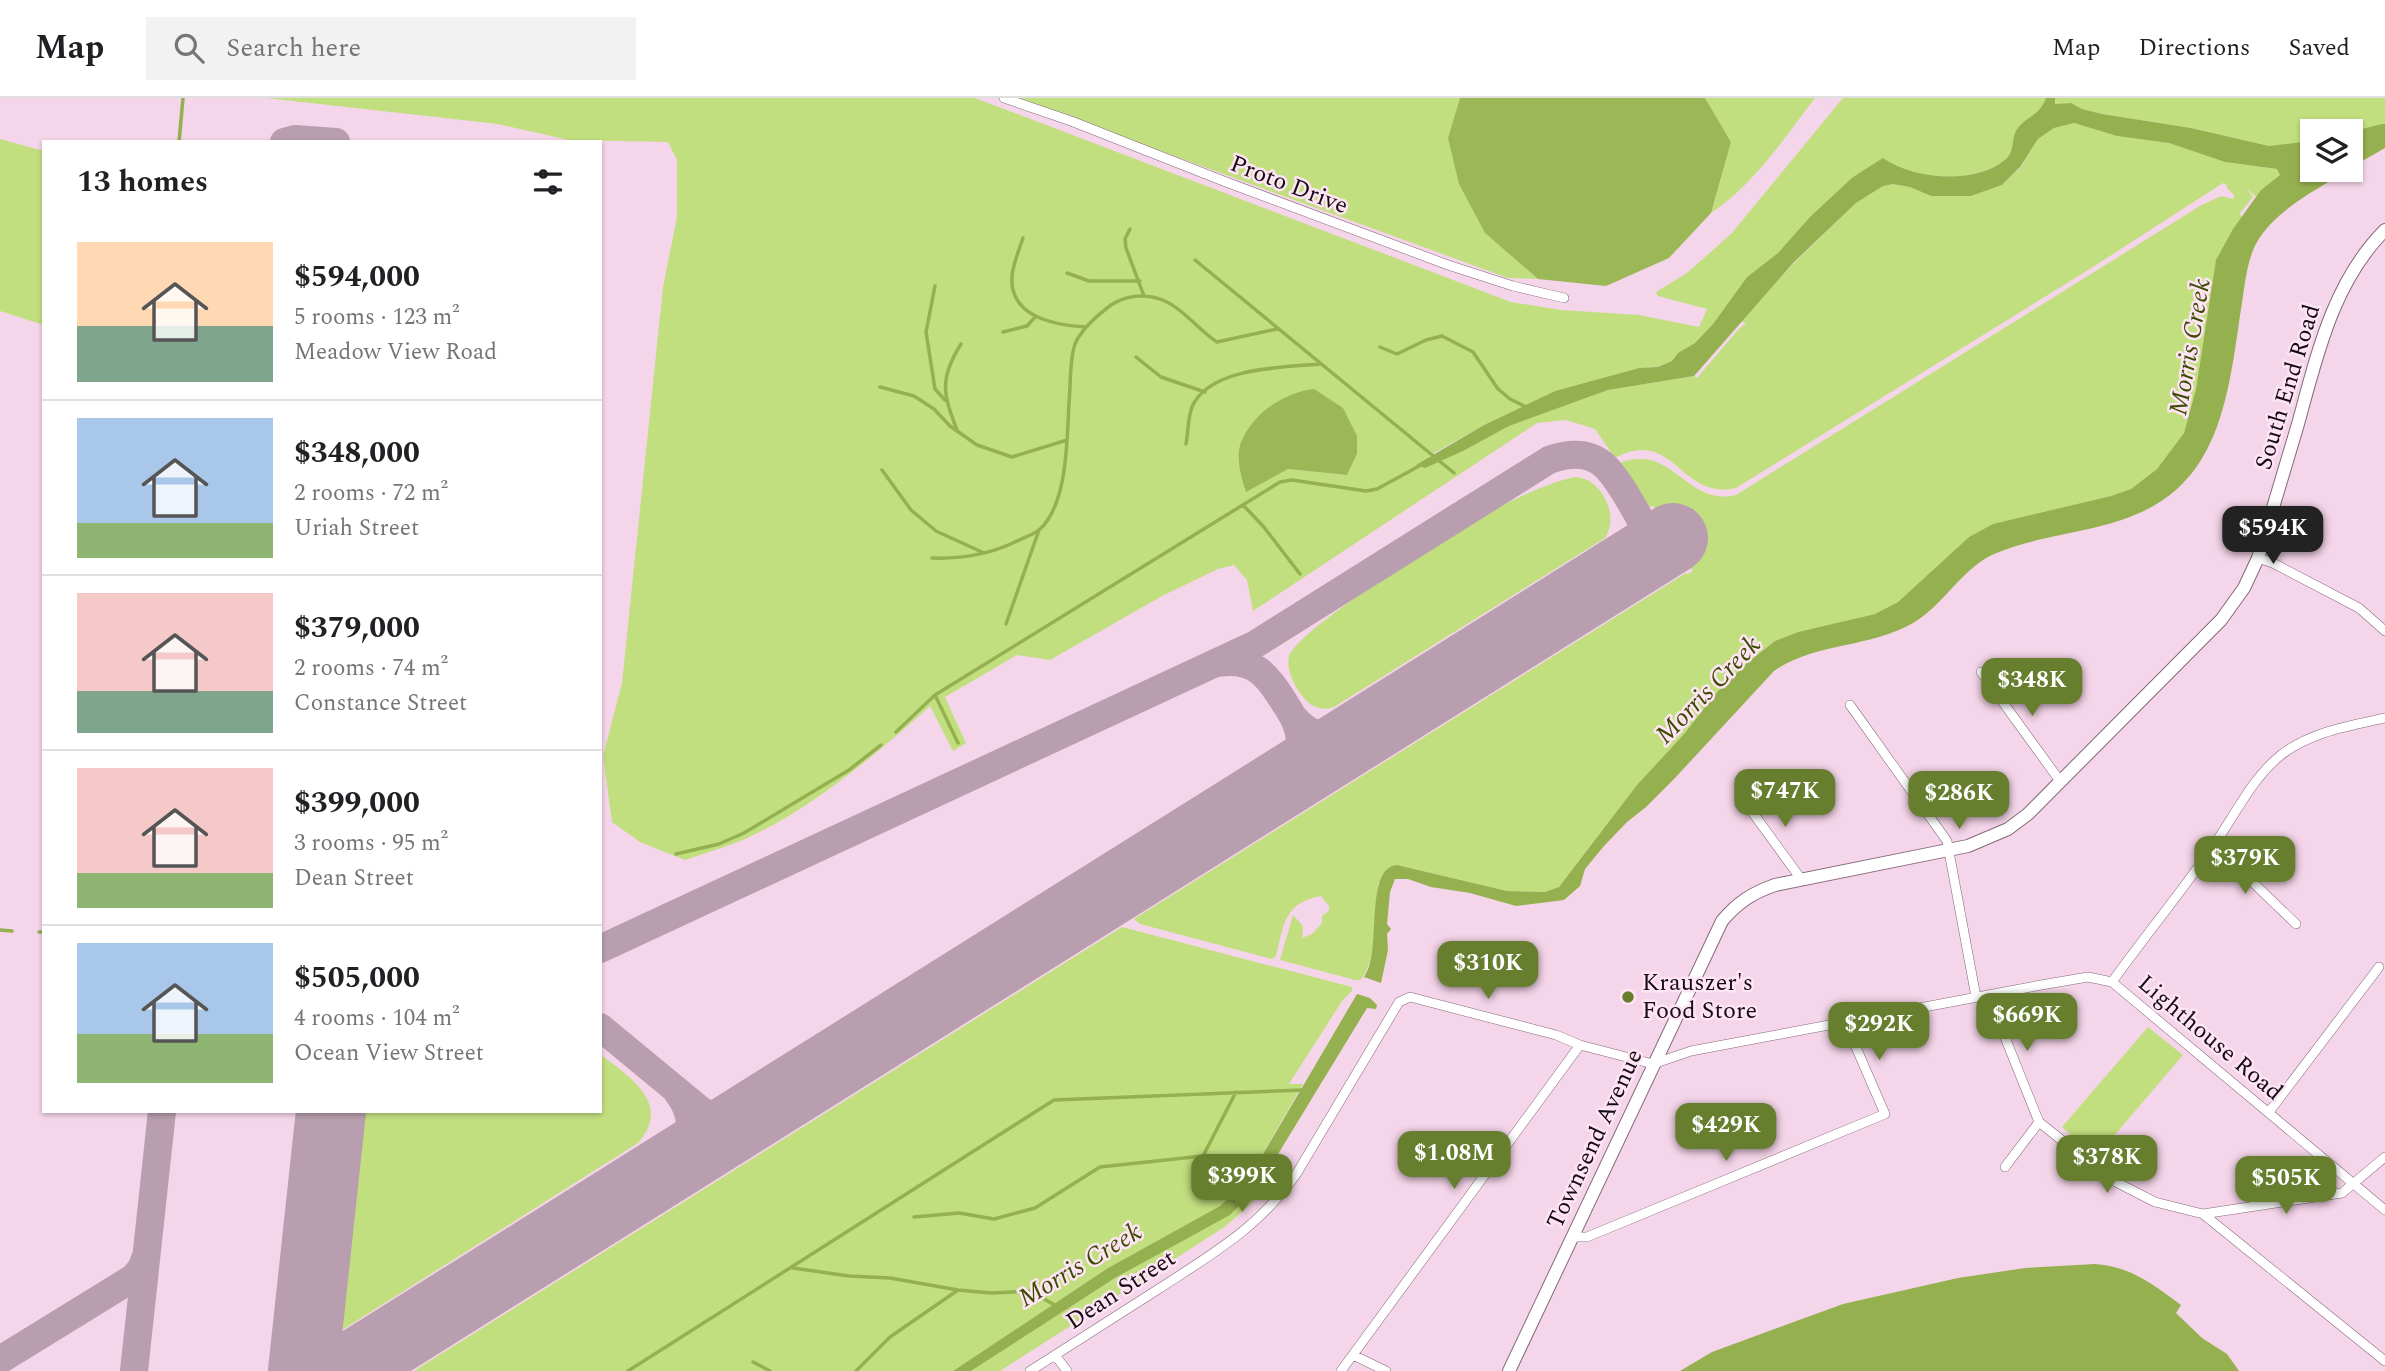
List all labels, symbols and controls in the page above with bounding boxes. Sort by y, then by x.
search box [146,17,636,80]
text: Map [35,23,104,73]
text: Search here [226,28,361,68]
icon: search [170,29,208,67]
text: Map [2052,30,2100,66]
text: Directions [2138,30,2250,66]
text: Saved [2288,30,2350,66]
map controls [2300,119,2363,182]
button: layers [2300,119,2363,182]
street label: Proto Drive [1225,146,1353,224]
text: 13 homes [77,159,208,205]
icon: filters [529,163,567,201]
text: $594,000 [294,254,420,300]
icon: home [133,270,217,354]
water label: Morris Creek [2158,275,2222,419]
text: 5 rooms · 123 m² [294,300,460,335]
street label: South End Road [2246,300,2330,474]
text: Meadow View Road [294,335,497,370]
text: $348,000 [294,430,420,476]
icon: home [133,446,217,530]
text: 2 rooms · 72 m² [294,476,448,511]
pin: $594K [2224,506,2322,566]
text: Uriah Street [294,511,419,546]
text: $594K [2238,511,2308,546]
text: $379,000 [294,605,420,651]
icon: home [133,621,217,705]
water label: Morris Creek [1646,626,1770,754]
text: 2 rooms · 74 m² [294,651,448,686]
pin: $348K [1983,658,2081,718]
text: $348K [1997,663,2067,698]
text: Constance Street [294,686,467,721]
pin: $747K [1736,770,1834,829]
pin: $286K [1910,772,2008,831]
text: $747K [1750,774,1820,809]
text: $286K [1924,776,1994,811]
text: $399,000 [294,780,420,826]
icon: home [133,796,217,880]
text: 3 rooms · 95 m² [294,826,448,861]
pin: $379K [2196,836,2294,896]
text: $379K [2210,841,2280,876]
text: Dean Street [294,861,414,896]
pin: $310K [1439,942,1537,1001]
text: $310K [1453,946,1523,981]
text: $505,000 [294,955,420,1001]
place label: Krauszer's Food Store [1642,965,1757,1029]
street label: Lighthouse Road [2129,966,2291,1110]
icon: home [133,971,217,1055]
marker: Krauszer's Food Store [1620,989,1636,1005]
pin: $669K [1978,993,2076,1053]
text: $669K [1992,998,2062,1033]
text: 4 rooms · 104 m² [294,1001,460,1036]
pin: $292K [1830,1002,1928,1062]
text: $292K [1844,1007,1914,1042]
text: Ocean View Street [294,1036,484,1071]
street label: Townsend Avenue [1538,1043,1652,1235]
pin: $429K [1677,1104,1775,1163]
text: $429K [1691,1108,1761,1143]
pin: $1.08M [1397,1132,1511,1191]
text: $1.08M [1414,1136,1494,1171]
pin: $378K [2058,1136,2156,1195]
text: $378K [2072,1140,2142,1175]
pin: $399K [1193,1154,1291,1214]
pin: $505K [2237,1156,2335,1216]
text: $399K [1207,1159,1277,1194]
text: $505K [2251,1161,2321,1196]
water label: Morris Creek [1010,1212,1150,1318]
street label: Dean Street [1059,1241,1183,1339]

